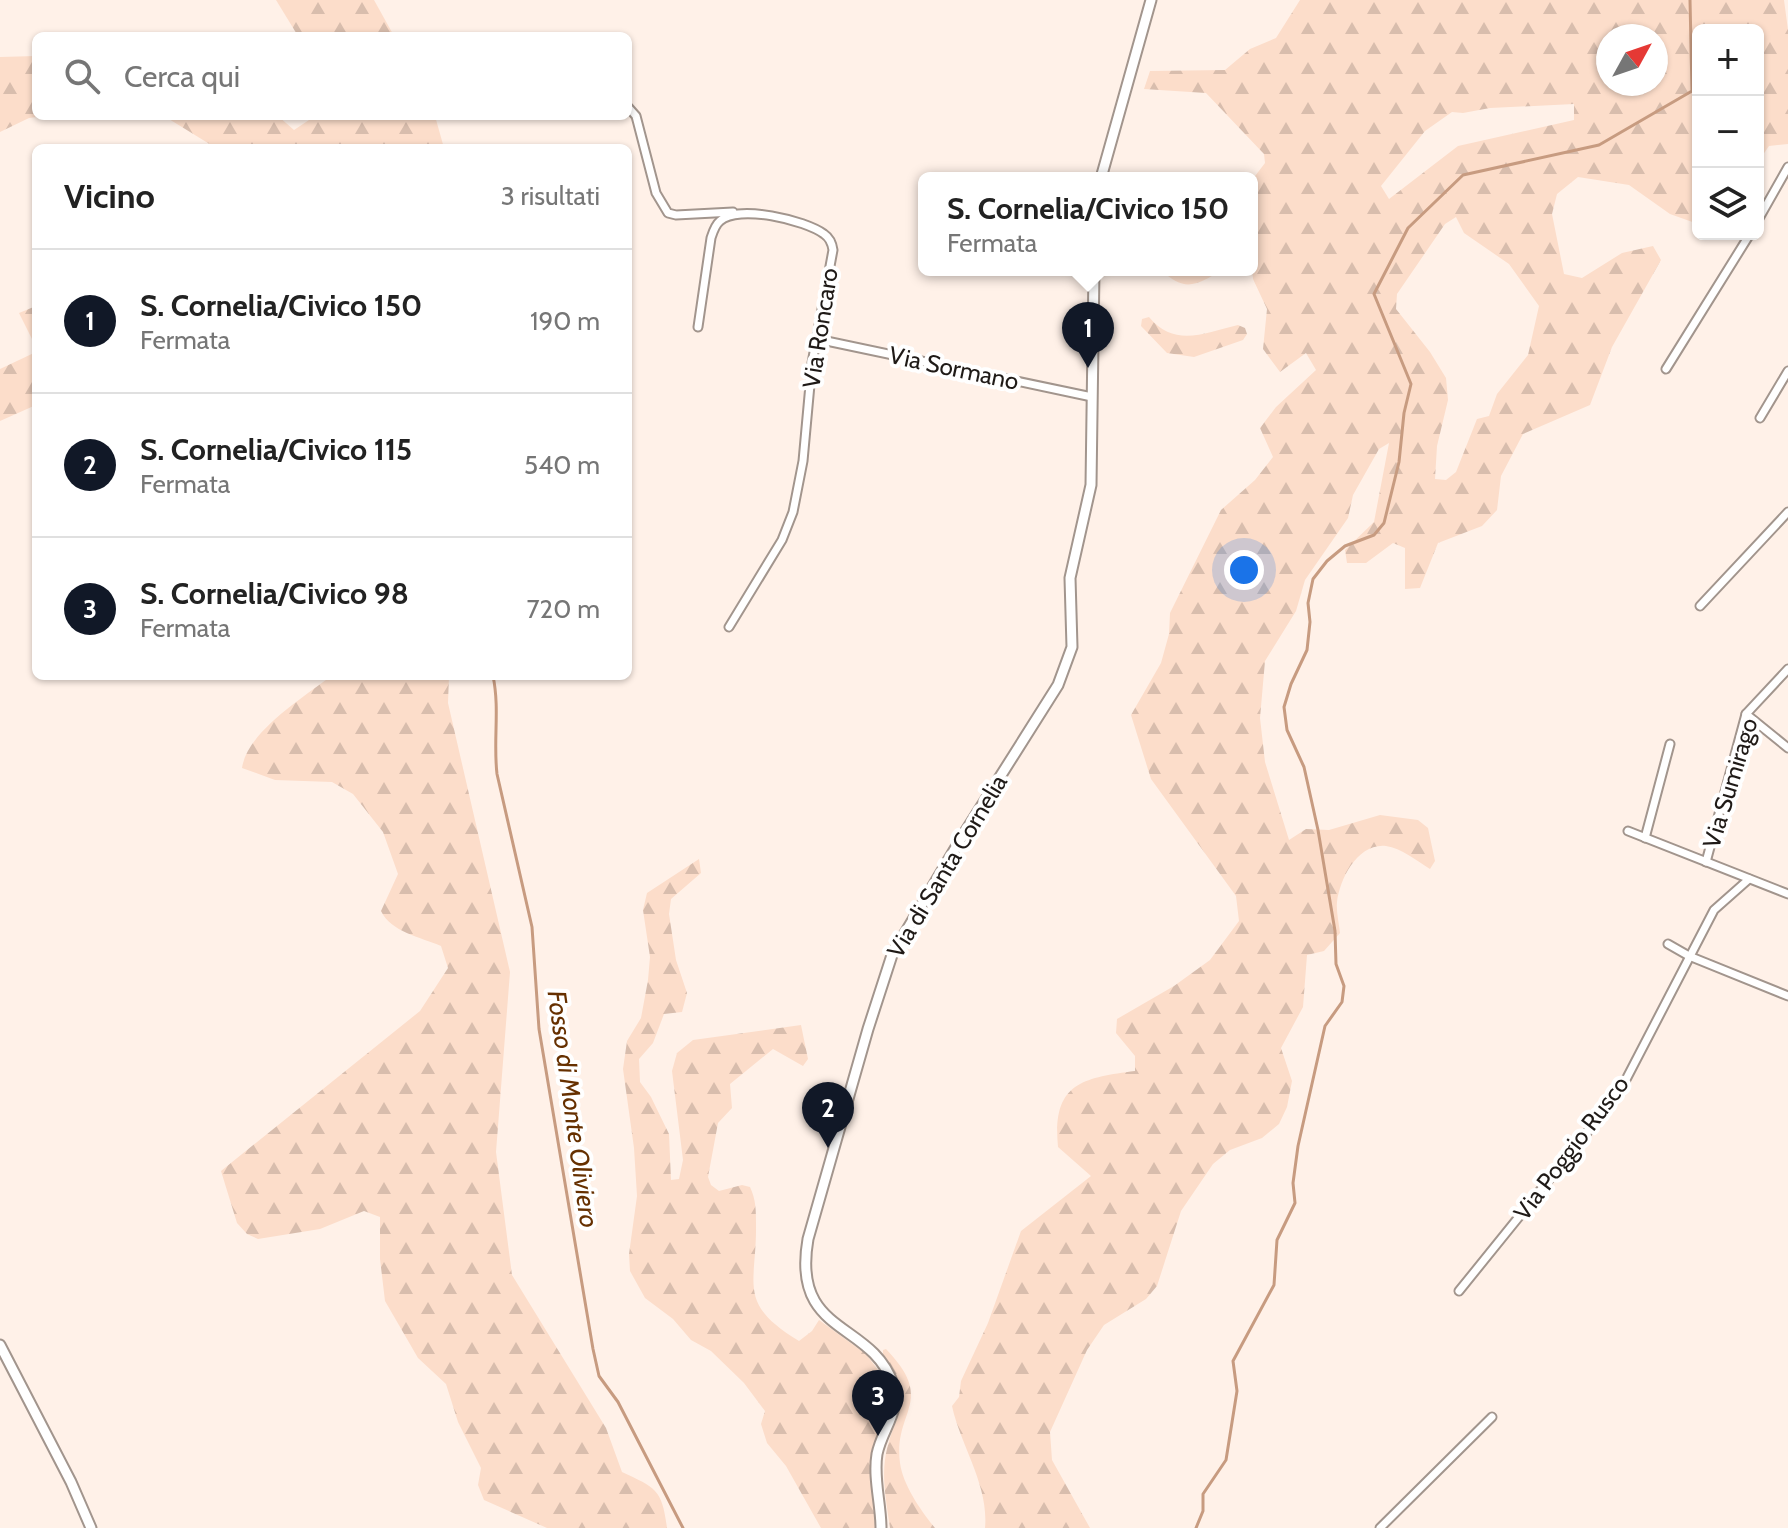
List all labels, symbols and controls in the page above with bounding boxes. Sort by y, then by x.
north arrow [1596,24,1668,96]
map controls [1692,24,1764,240]
button: + [1692,24,1764,96]
search box [32,32,632,120]
icon: search [60,54,104,98]
text: Cerca qui [124,58,240,95]
button: − [1692,96,1764,168]
button: layers [1692,168,1764,240]
popup [918,172,1258,276]
text: Vicino [64,175,155,217]
text: 3 risultati [501,180,600,212]
text: S. Cornelia/Civico 150 [947,190,1229,227]
text: Fermata [947,227,1037,259]
street label: Via Roncaro [796,266,844,390]
text: S. Cornelia/Civico 150 [140,287,422,324]
pin: 1 [1062,302,1114,368]
text: 1 [85,305,95,337]
text: 190 m [530,305,600,337]
text: Fermata [140,324,230,356]
street label: Via Sormano [887,340,1021,396]
text: S. Cornelia/Civico 115 [140,431,412,468]
text: 2 [83,449,97,481]
text: 540 m [524,449,600,481]
text: Fermata [140,468,230,500]
your location [1224,550,1264,590]
text: S. Cornelia/Civico 98 [140,575,409,612]
text: 3 [83,593,97,625]
text: 720 m [526,593,600,625]
text: Fermata [140,612,230,644]
street label: Via Sumirago [1696,715,1764,851]
street label: Via di Santa Cornelia [881,769,1013,963]
water label: Fosso di Monte Oliviero [540,988,606,1230]
street label: Via Poggio Rusco [1507,1070,1635,1226]
pin: 2 [802,1082,854,1148]
pin: 3 [852,1370,904,1436]

